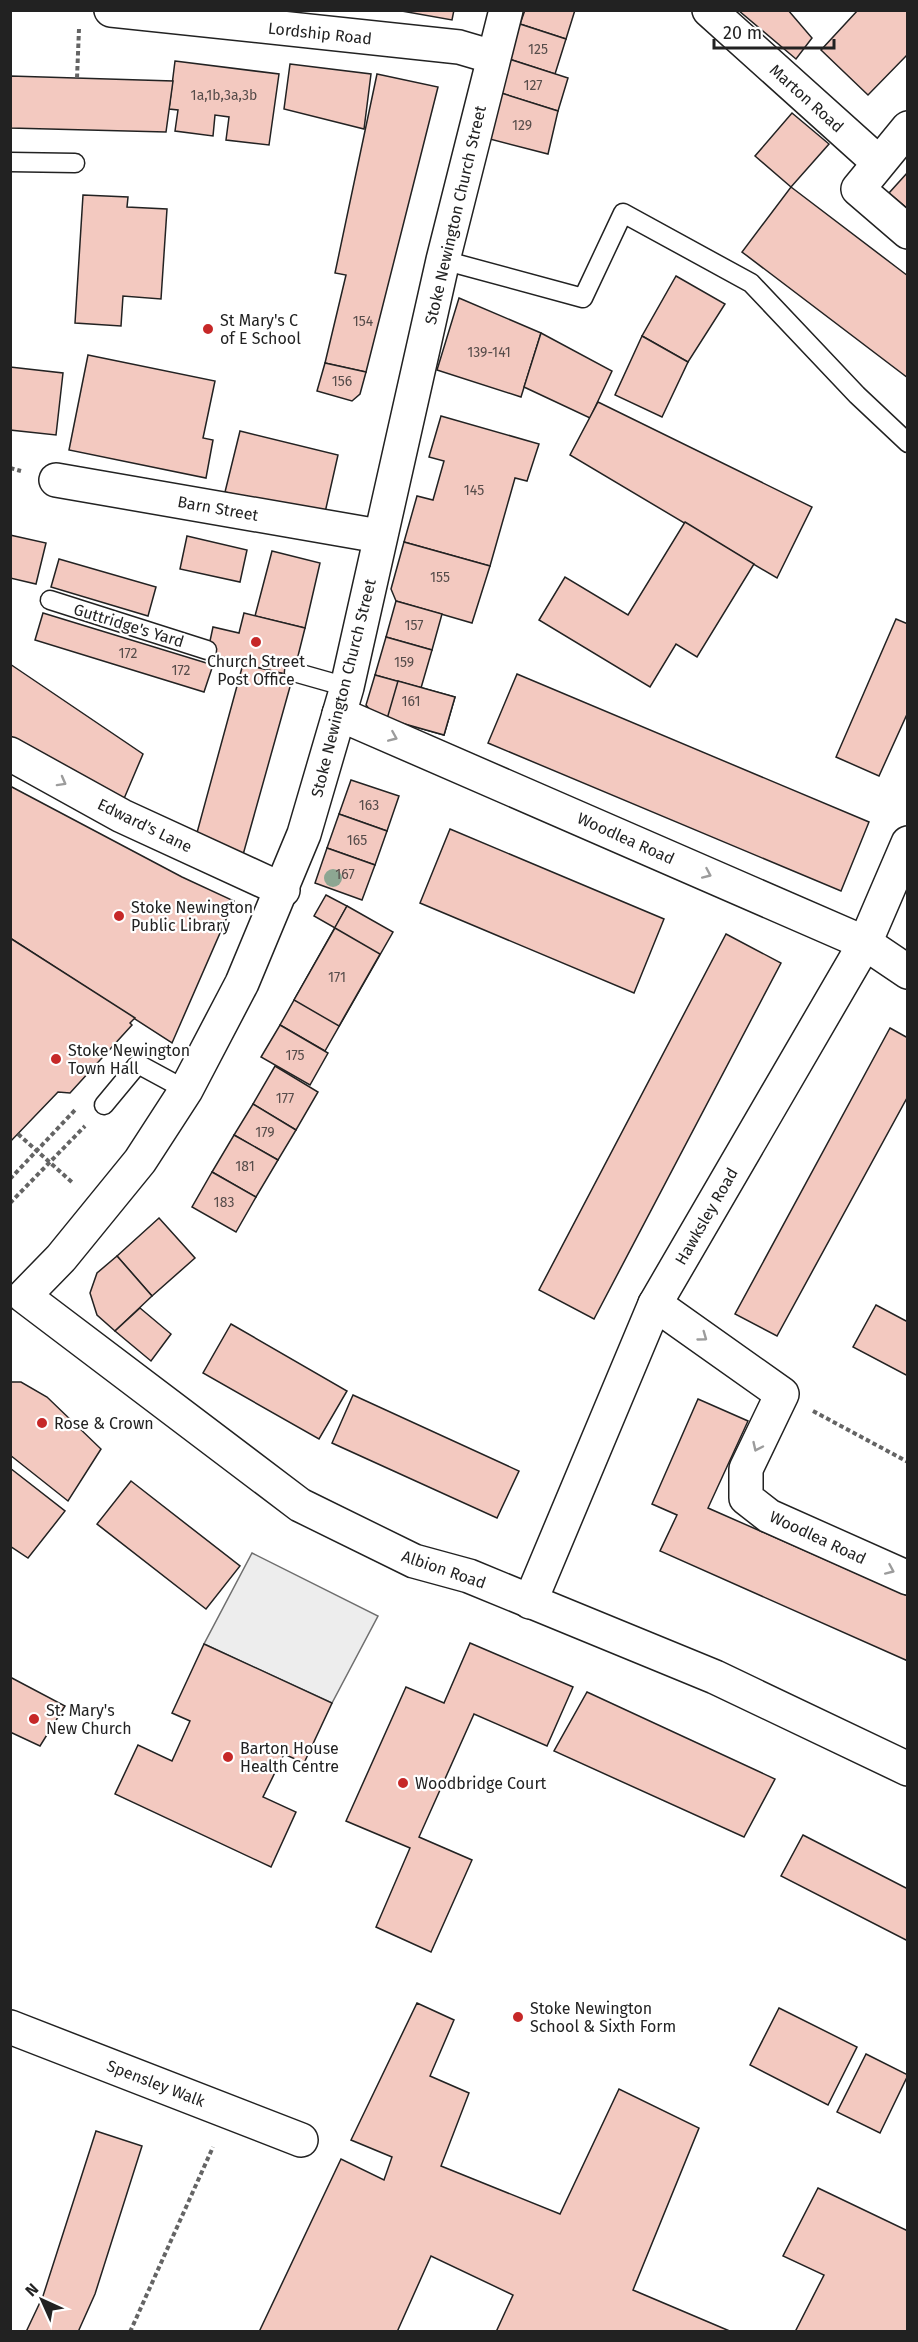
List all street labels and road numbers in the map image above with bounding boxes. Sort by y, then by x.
street label: Lordship Road [267,19,373,48]
street label: Marton Road [766,60,847,136]
street label: Stoke Newington Church Street [421,103,490,327]
street label: Barn Street [176,492,260,525]
street label: Stoke Newington Church Street [307,577,380,799]
street label: Guttridge's Yard [71,600,186,651]
street label: Edward's Lane [94,794,195,857]
street label: Woodlea Road [574,809,677,868]
street label: Hawksley Road [671,1164,742,1268]
street label: Woodlea Road [766,1507,869,1568]
street label: Albion Road [399,1546,488,1593]
street label: Spensley Walk [104,2056,208,2111]

